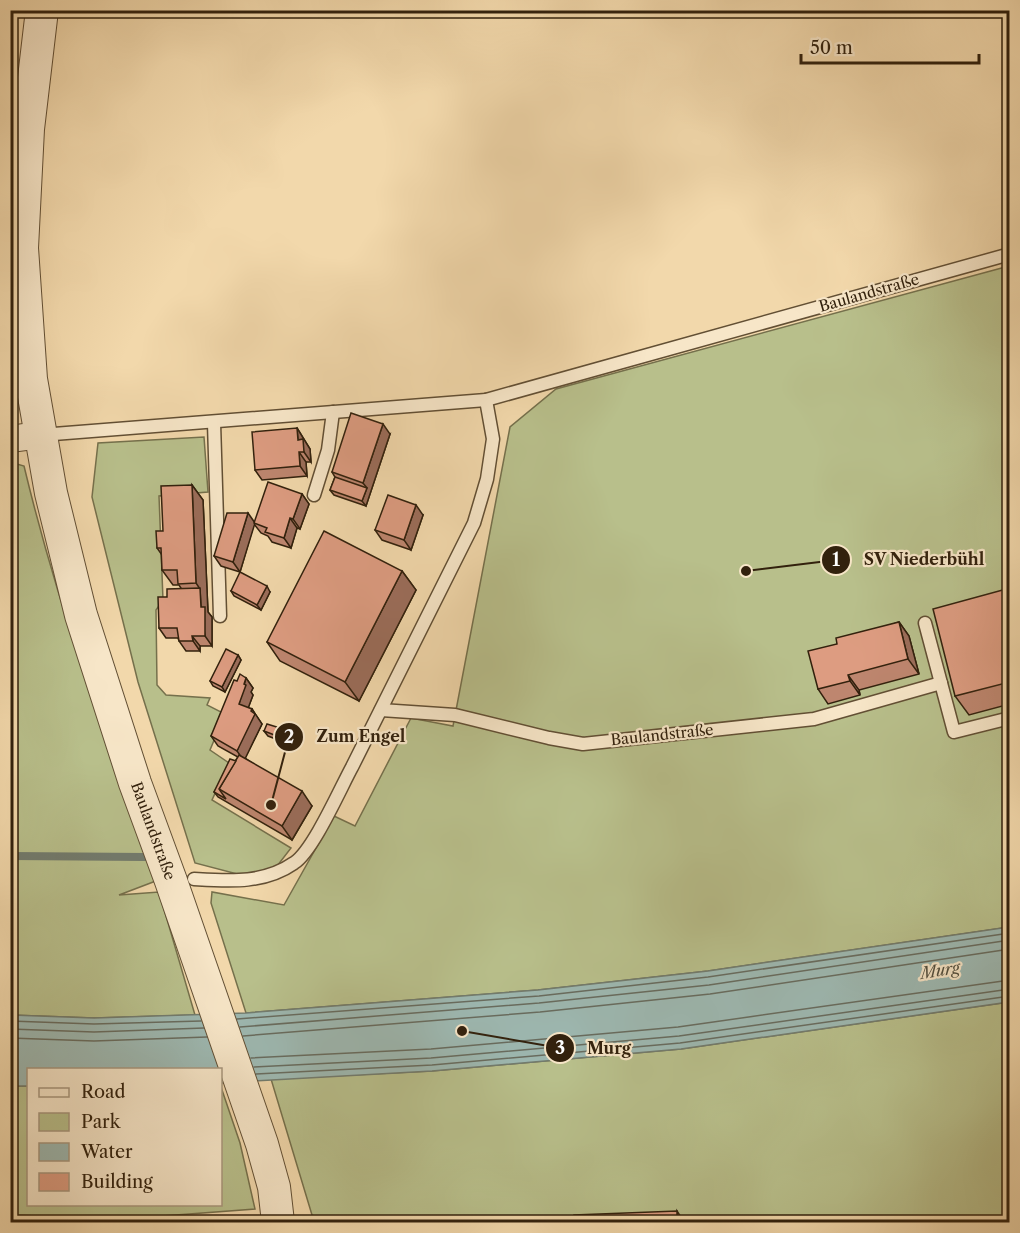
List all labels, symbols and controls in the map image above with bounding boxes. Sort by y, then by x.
scale bar [801,27,980,65]
text: 50 m [810,37,853,59]
street label: Baulandstraße [817,269,921,316]
callout: SV Niederbühl [821,543,997,577]
text: 1 [832,549,840,571]
text: SV Niederbühl [864,549,985,569]
callout: Zum Engel [274,720,417,754]
street label: Baulandstraße [610,720,714,749]
text: 2 [284,726,294,748]
text: Zum Engel [317,726,406,746]
street label: Baulandstraße [127,779,180,883]
water label: Murg [917,957,963,983]
callout: Murg [545,1031,643,1065]
text: 3 [555,1037,565,1059]
text: Murg [587,1038,632,1058]
legend [27,1068,222,1206]
text: Road [81,1081,126,1103]
text: Park [81,1111,122,1133]
text: Water [80,1141,133,1163]
text: Building [81,1171,153,1193]

